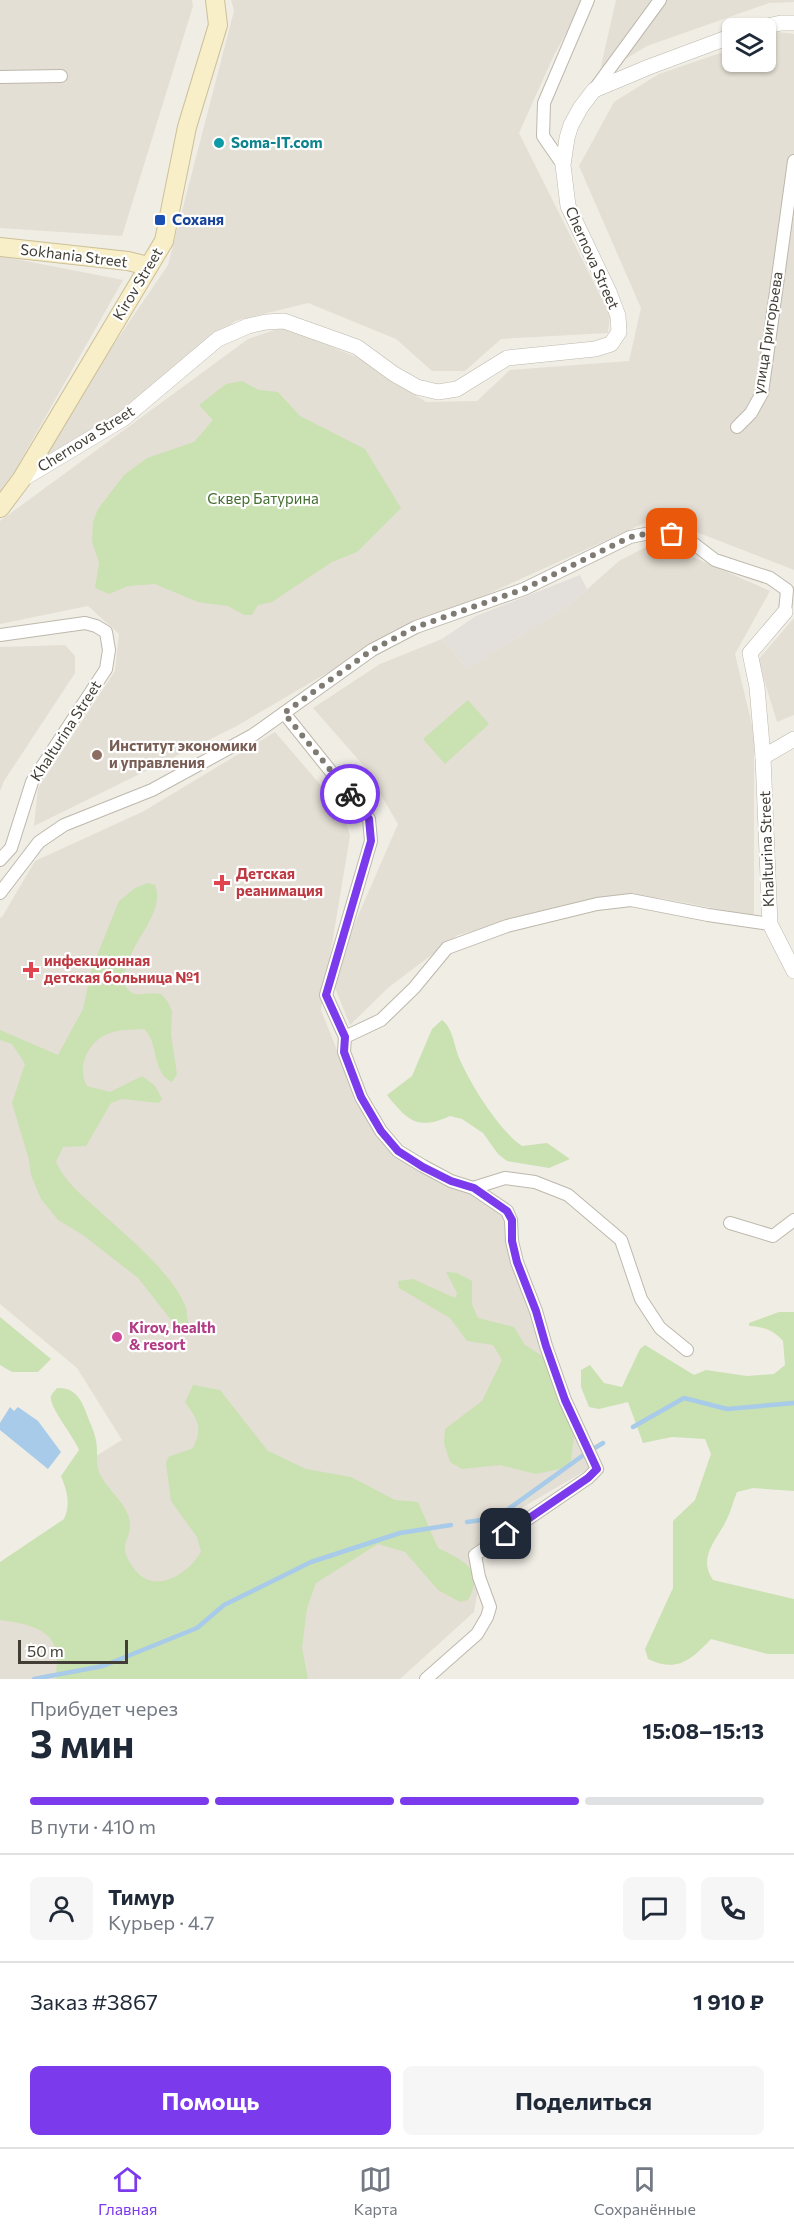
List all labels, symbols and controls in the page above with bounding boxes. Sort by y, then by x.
map controls [722,18,776,72]
button: layers [722,18,776,72]
place label: Soma-IT.com [231,133,323,151]
marker: Soma-IT.com [212,136,226,150]
street label: Chernova Street [562,203,624,312]
place label: Соханя [172,210,224,228]
marker: Соханя [153,213,167,227]
street label: Sokhania Street [19,239,129,271]
street label: Kirov Street [108,244,166,323]
street label: улица Григорьева [748,270,786,396]
street label: Chernova Street [34,401,137,475]
park label: Сквер Батурина [207,489,319,507]
pin [646,508,697,559]
icon: bag [655,517,688,550]
street label: Khalturina Street [26,677,104,784]
place label: Институт экономики и управления [109,736,257,771]
marker: Институт экономики и управления [90,748,104,762]
courier [320,764,380,824]
icon: bike [334,778,367,811]
street label: Khalturina Street [755,791,777,908]
place label: Детская реанимация [236,864,323,899]
marker: Детская реанимация [213,874,231,892]
place label: инфекционная детская больница №1 [44,951,200,986]
marker: инфекционная детская больница №1 [22,961,40,979]
place label: Kirov, health & resort [129,1318,216,1353]
marker: Kirov, health & resort [110,1330,124,1344]
pin [480,1508,531,1559]
icon: home [489,1517,522,1550]
scale bar [18,1637,128,1664]
text: 50 m [27,1641,64,1660]
text: Прибудет через [30,1696,178,1720]
text: 15:08–15:13 [642,1717,764,1744]
text: 3 мин [30,1718,134,1766]
text: В пути · 410 m [30,1814,156,1838]
button: person [30,1877,93,1940]
button: chat [623,1877,686,1940]
button: phone [701,1877,764,1940]
text: Тимур [108,1883,175,1910]
text: Курьер · 4.7 [108,1910,215,1934]
text: Заказ #3867 [30,1988,158,2015]
text: 1 910 ₽ [693,1988,764,2015]
button: Помощь [30,2066,391,2135]
button: Поделиться [403,2066,764,2135]
tab: Главная [98,2163,157,2218]
tab: Карта [354,2163,398,2218]
tab: Сохранённые [594,2163,696,2218]

